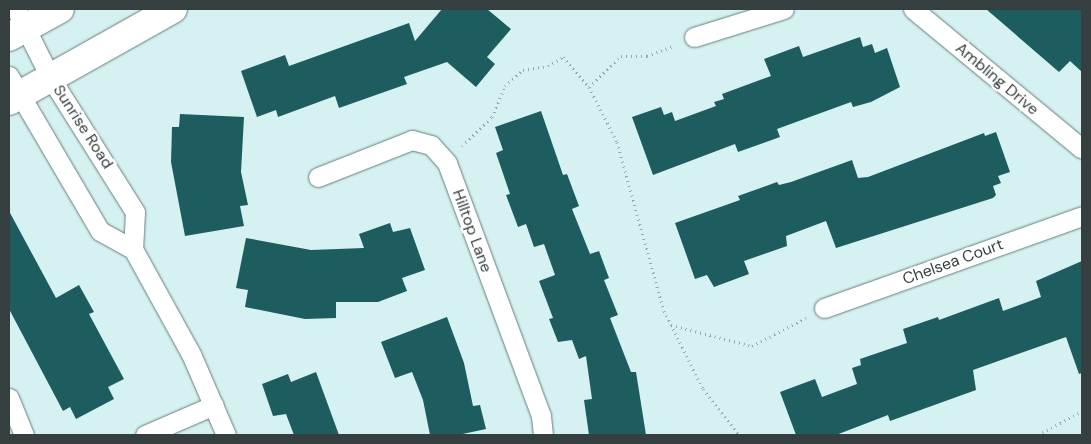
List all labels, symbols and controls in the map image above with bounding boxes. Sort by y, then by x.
street label: Ambling Drive [952,39,1042,119]
street label: Sunrise Road [49,82,117,172]
street label: Hilltop Lane [448,187,496,275]
street label: Chelsea Court [900,235,1006,289]

